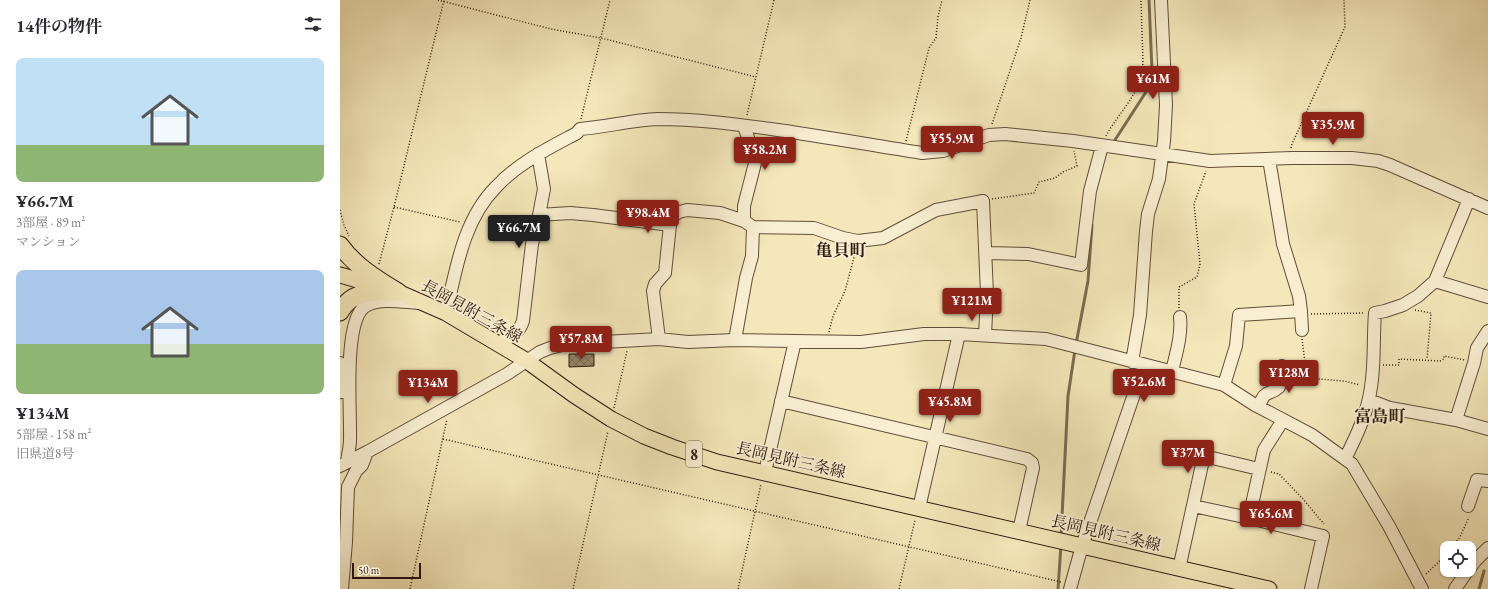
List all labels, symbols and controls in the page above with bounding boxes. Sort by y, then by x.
icon: filters [302,13,324,35]
text: 14件の物件 [16,15,102,37]
pin: ¥61M [1129,66,1177,100]
text: ¥61M [1136,70,1170,87]
icon: home [134,84,206,156]
pin: ¥35.9M [1300,112,1366,146]
text: ¥35.9M [1311,116,1355,133]
pin: ¥55.9M [919,126,985,160]
text: ¥55.9M [930,130,974,147]
pin: ¥58.2M [732,137,798,171]
text: ¥58.2M [743,141,787,158]
text: ¥66.7M [16,190,74,212]
pin: ¥98.4M [615,200,681,234]
text: ¥98.4M [626,204,670,221]
text: 3部屋 · 89 m² [16,214,85,231]
pin: ¥66.7M [486,215,552,249]
text: ¥66.7M [497,219,541,236]
text: マンション [16,233,80,250]
district label: 亀貝町 [816,239,867,261]
street label: 長岡見附三条線 [418,275,526,347]
pin: ¥121M [944,288,1000,322]
text: ¥121M [951,292,993,309]
icon: home [134,296,206,368]
pin: ¥57.8M [548,326,614,360]
text: ¥57.8M [559,330,603,347]
pin: ¥128M [1261,360,1317,394]
text: ¥128M [1268,364,1310,381]
pin: ¥52.6M [1111,369,1177,403]
pin: ¥134M [400,370,456,404]
text: ¥52.6M [1122,373,1166,390]
text: ¥134M [407,374,449,391]
pin: ¥45.8M [917,389,983,423]
text: ¥45.8M [928,393,972,410]
text: ¥134M [16,402,70,424]
district label: 富島町 [1355,405,1406,427]
text: 5部屋 · 158 m² [16,426,91,443]
street label: 長岡見附三条線 [734,437,848,483]
pin: ¥37M [1164,440,1212,474]
road number: 8 [686,441,702,467]
text: ¥37M [1171,444,1205,461]
text: 旧県道8号 [16,445,74,462]
pin: ¥65.6M [1238,501,1304,535]
text: ¥65.6M [1249,505,1293,522]
street label: 長岡見附三条線 [1049,510,1163,556]
map controls [1440,541,1476,577]
button: locate [1440,541,1476,577]
scale bar [352,561,421,580]
text: 50 m [358,563,379,577]

